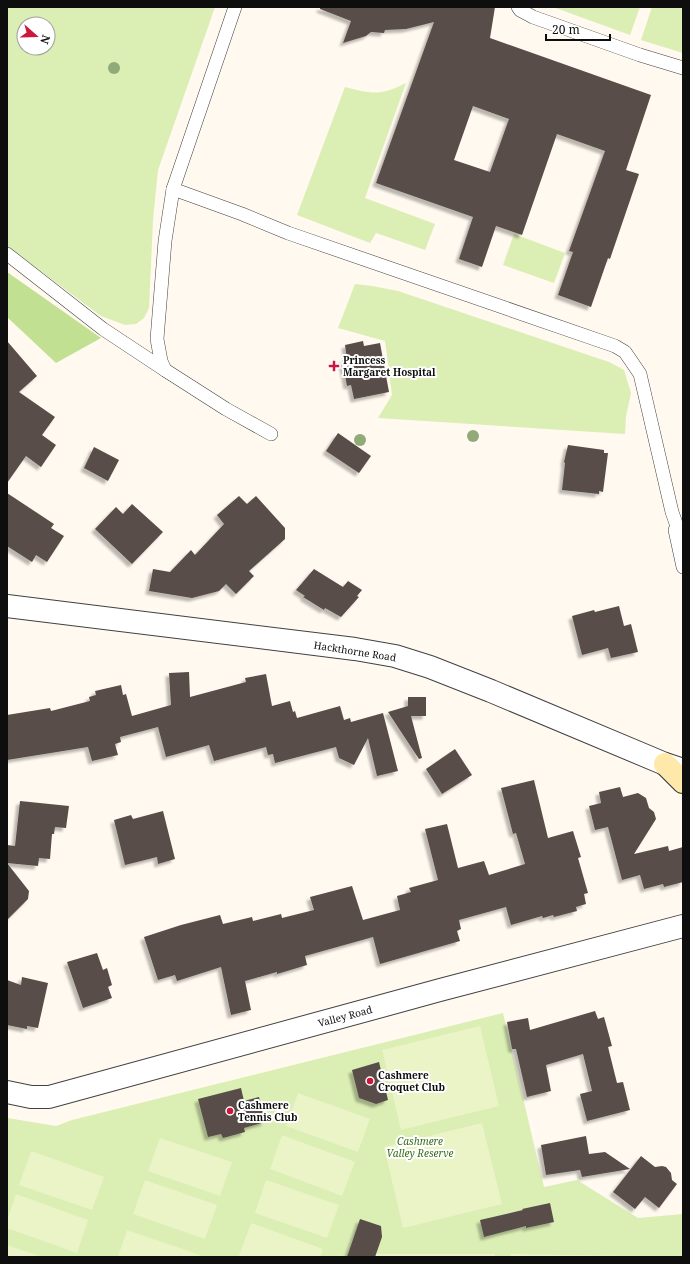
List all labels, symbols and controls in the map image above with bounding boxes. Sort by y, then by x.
north arrow [16,16,56,56]
scale bar [546,16,610,42]
text: 20 m [552,21,580,38]
text: N [37,33,54,47]
place label: Princess Margaret Hospital [343,353,436,379]
marker: Princess Margaret Hospital [328,360,340,372]
street label: Hackthorne Road [313,638,397,664]
street label: Valley Road [316,1002,374,1030]
place label: Cashmere Croquet Club [378,1068,445,1094]
marker: Cashmere Croquet Club [365,1076,375,1086]
place label: Cashmere Tennis Club [238,1098,298,1124]
marker: Cashmere Tennis Club [225,1106,235,1116]
park label: Cashmere Valley Reserve [387,1134,454,1160]

